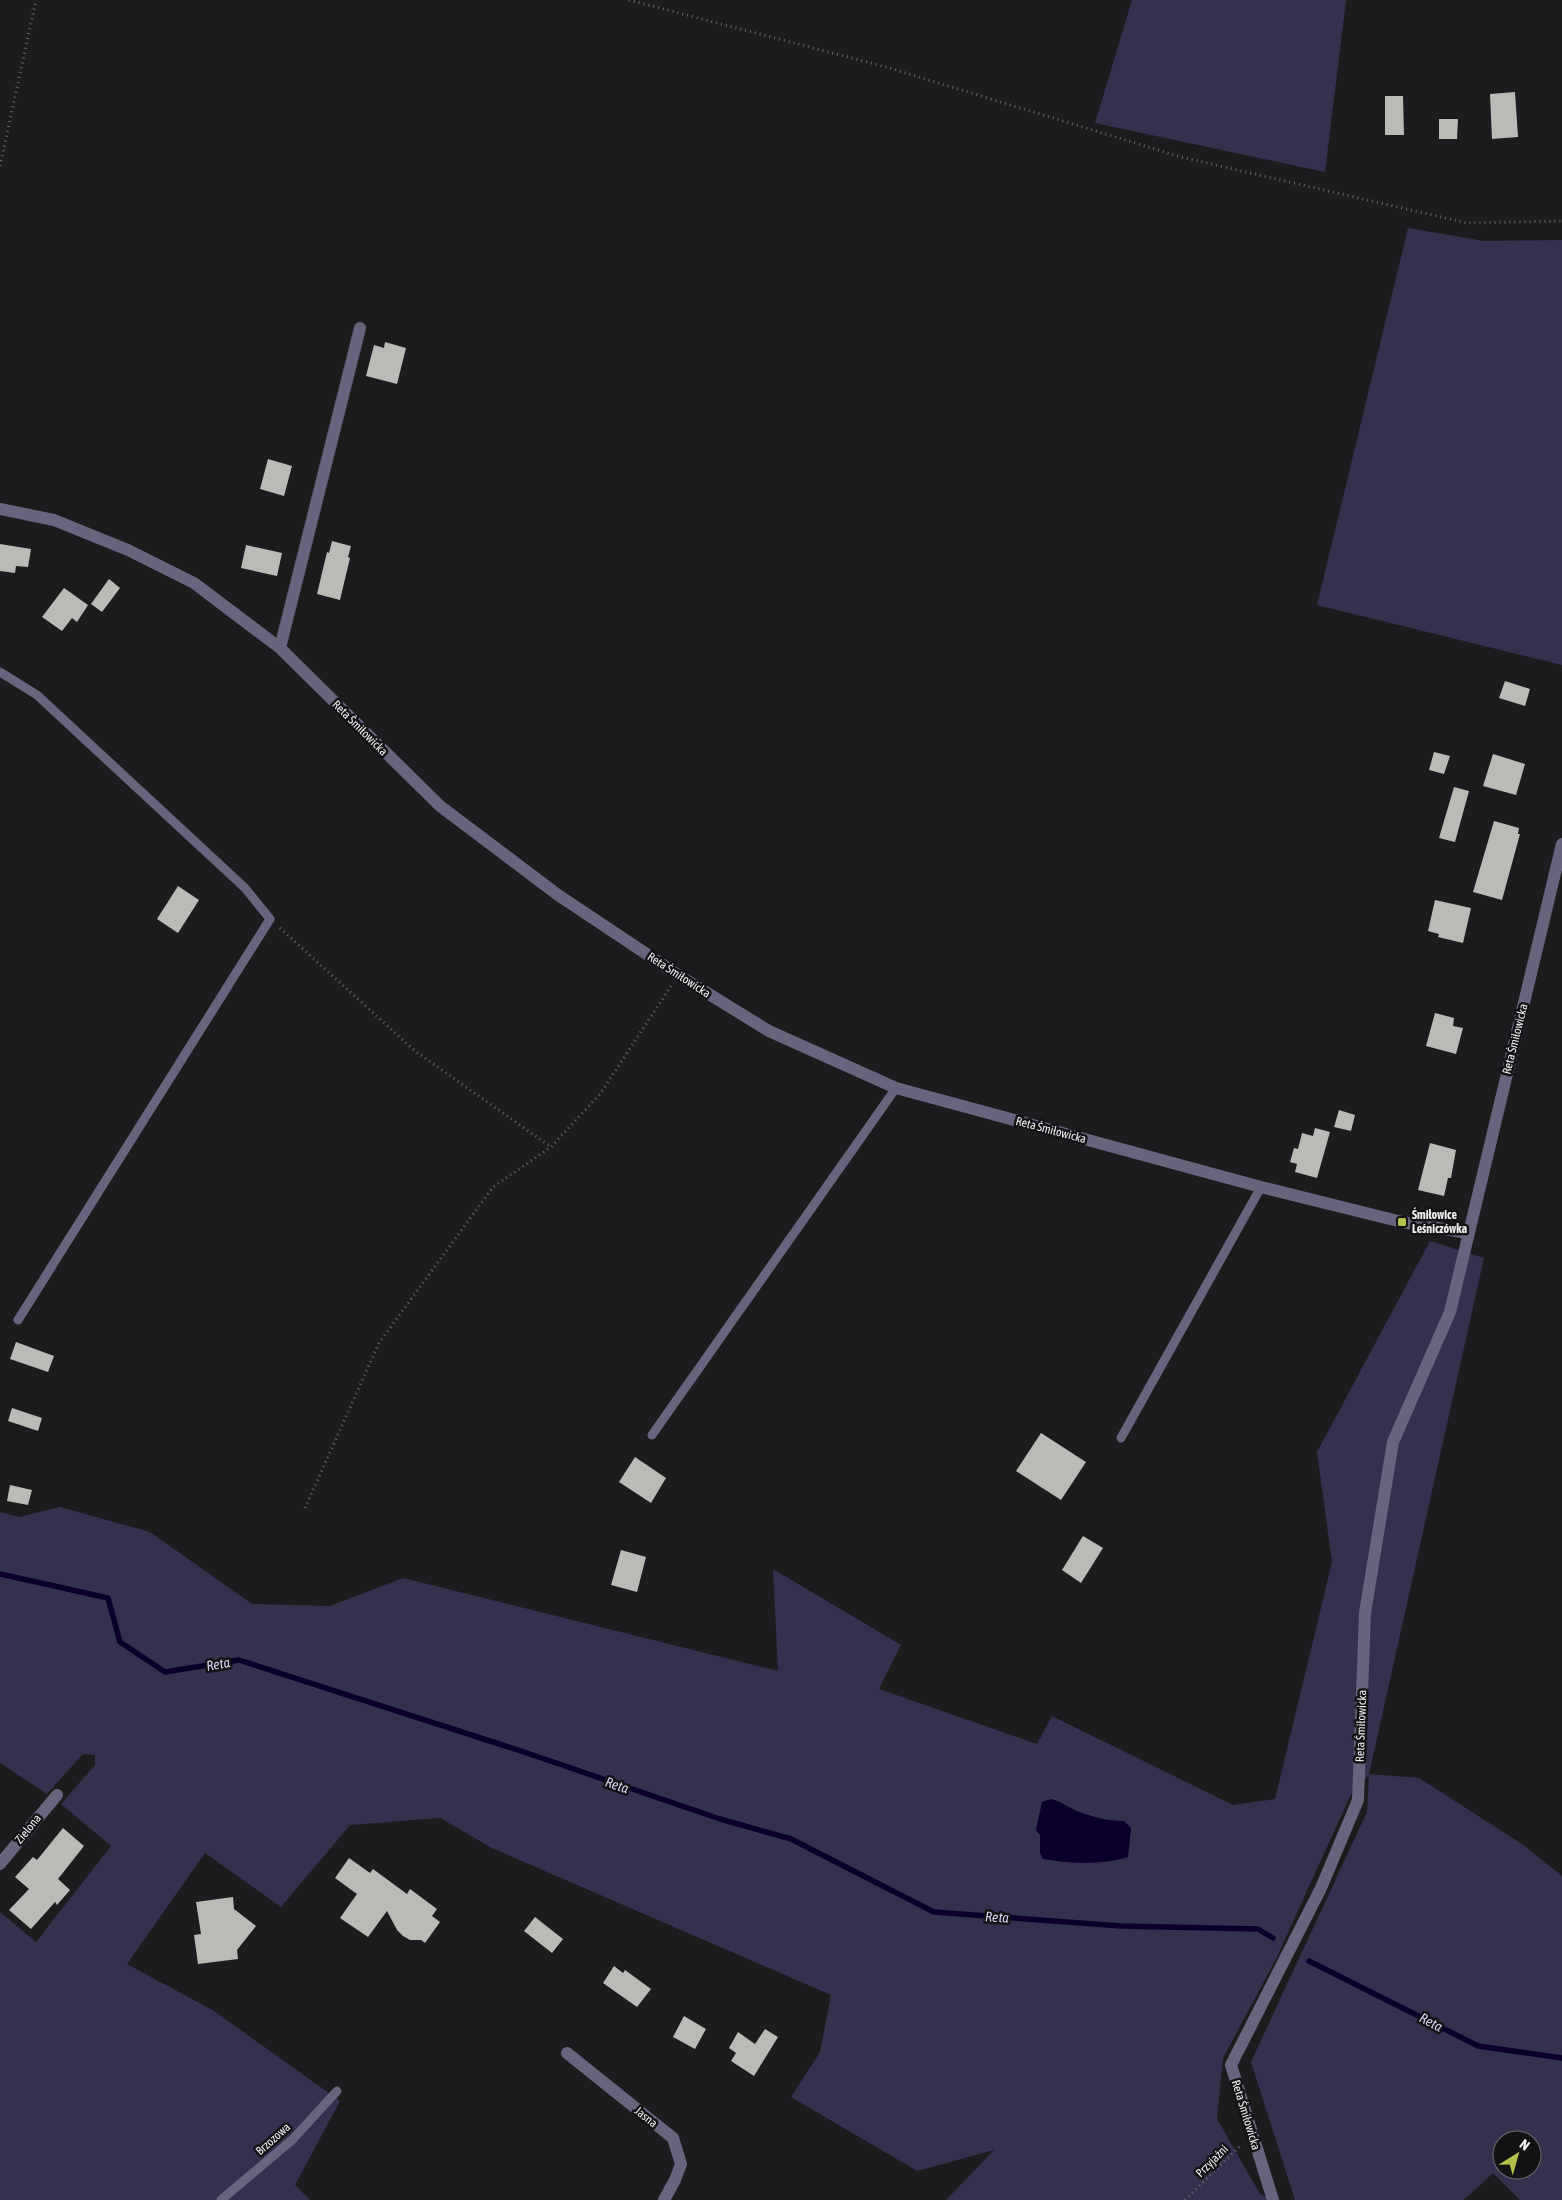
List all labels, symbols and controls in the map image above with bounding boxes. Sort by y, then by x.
street label: Reta Śmiłowicka [329,697,391,759]
street label: Reta Śmiłowicka [645,949,713,1001]
street label: Reta Śmiłowicka [1499,1002,1531,1076]
street label: Reta Śmiłowicka [1014,1114,1088,1146]
place label: Śmiłowice Leśniczówka [1412,1207,1468,1236]
marker: Śmiłowice Leśniczówka [1396,1216,1408,1228]
water label: Reta [205,1654,232,1674]
street label: Reta Śmiłowicka [1353,1690,1369,1762]
water label: Reta [603,1774,631,1796]
street label: Zielona [12,1811,44,1847]
water label: Reta [985,1908,1010,1926]
water label: Reta [1417,2009,1446,2035]
street label: Reta Śmiłowicka [1229,2078,1263,2152]
street label: Jasna [632,2104,660,2130]
street label: Brzozowa [253,2120,293,2158]
north arrow [1492,2130,1542,2180]
text: N [1517,2136,1533,2153]
street label: Przyjaźni [1193,2142,1231,2180]

